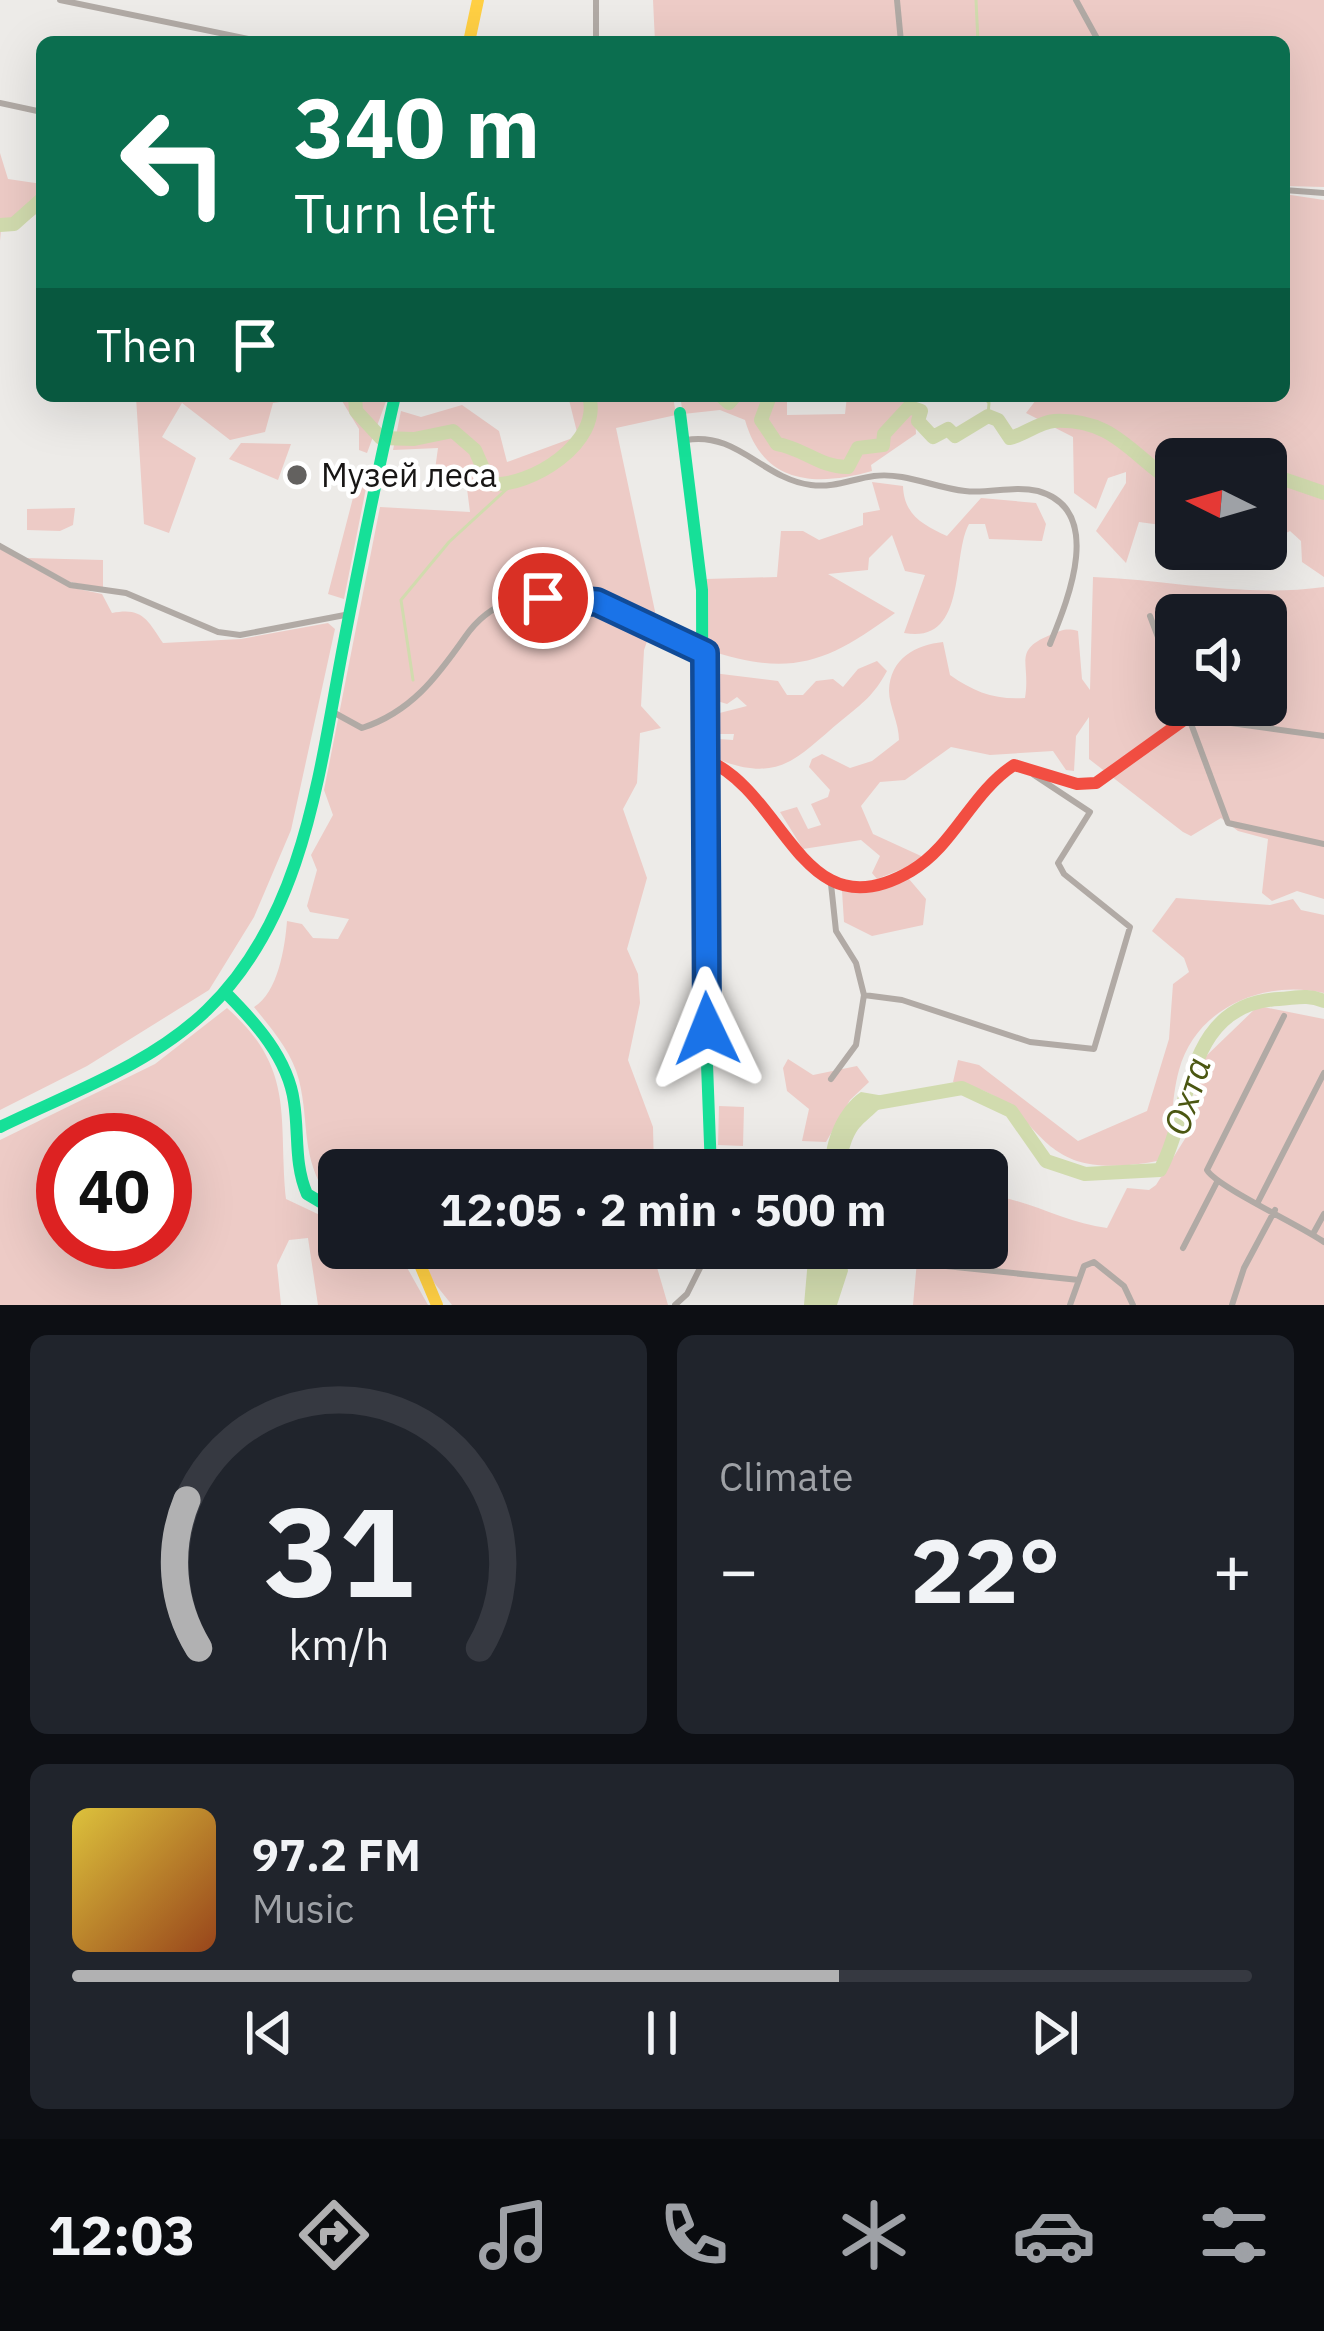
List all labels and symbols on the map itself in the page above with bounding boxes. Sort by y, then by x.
north arrow [1155,438,1287,570]
place label: Музей леса [321,453,497,496]
marker: Музей леса [284,462,310,488]
pin [492,547,594,649]
position arrow [644,966,770,1092]
water label: Охта [1152,1051,1221,1141]
speed limit sign: 40 [36,1113,192,1269]

